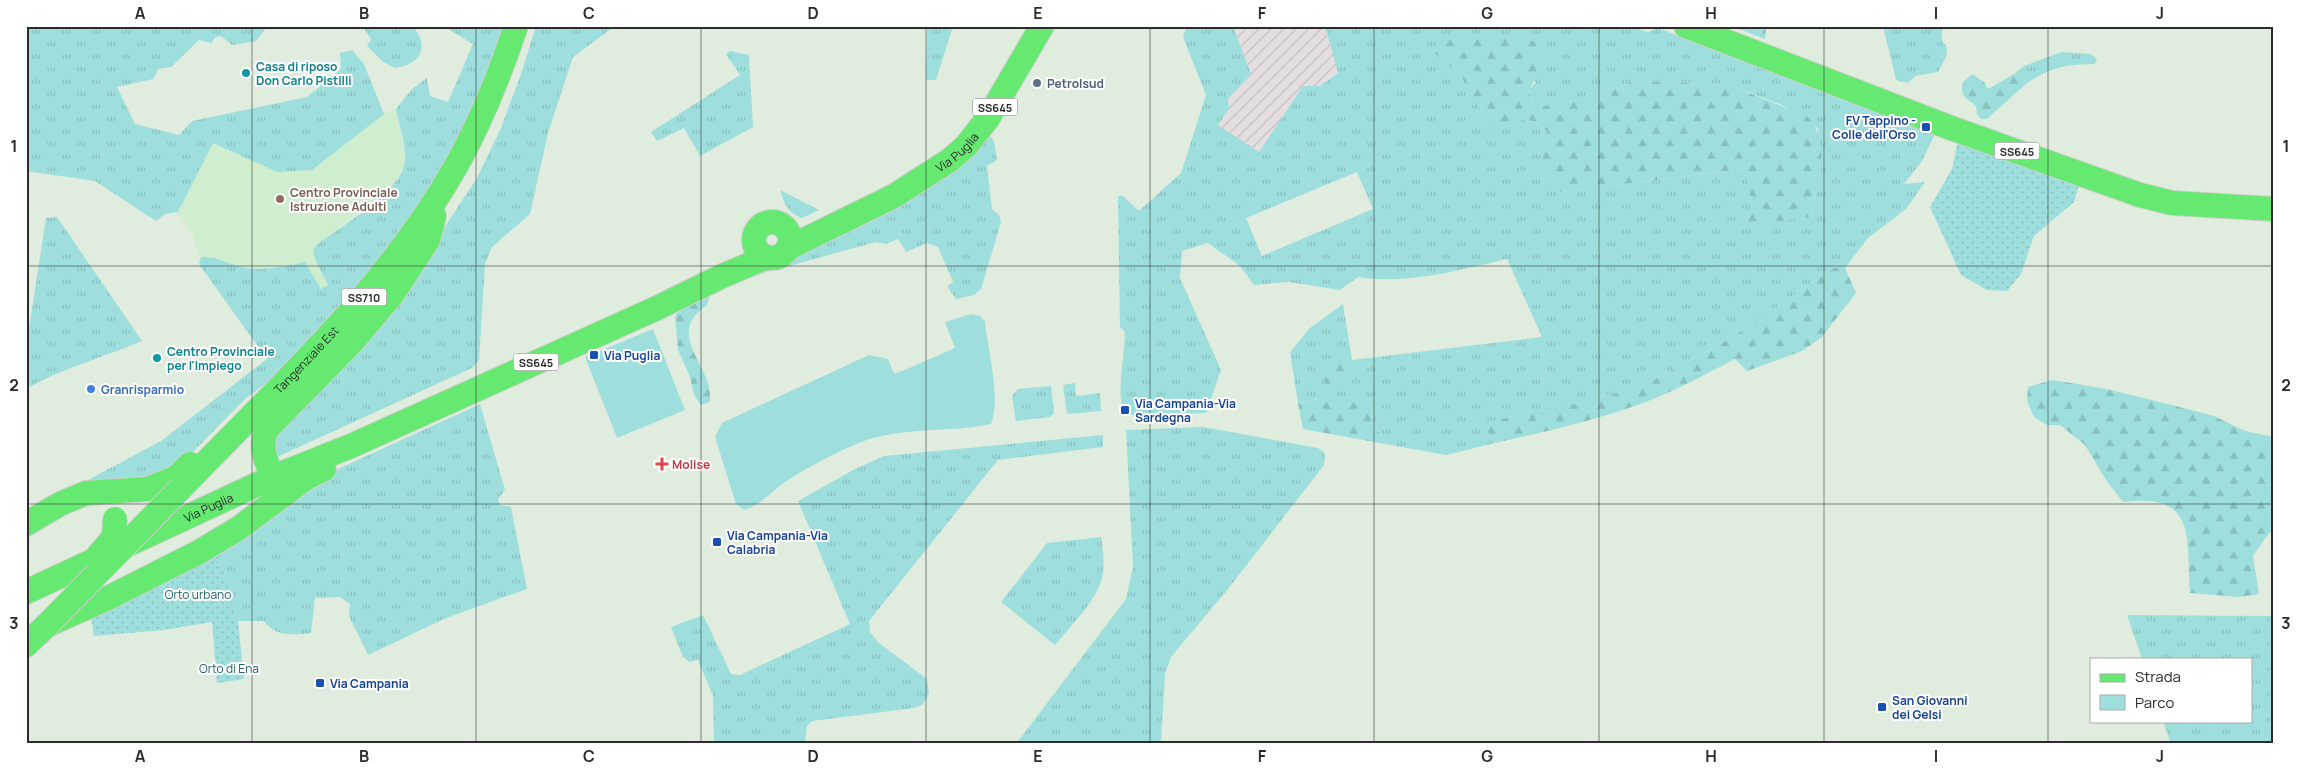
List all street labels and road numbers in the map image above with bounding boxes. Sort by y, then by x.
road number: SS645 [972,98,1018,115]
street label: Via Puglia [932,129,982,176]
road number: SS645 [1994,142,2040,160]
road number: SS710 [342,288,386,306]
street label: Tangenziale Est [270,322,342,397]
road number: SS645 [514,354,558,371]
street label: Via Puglia [181,488,236,526]

